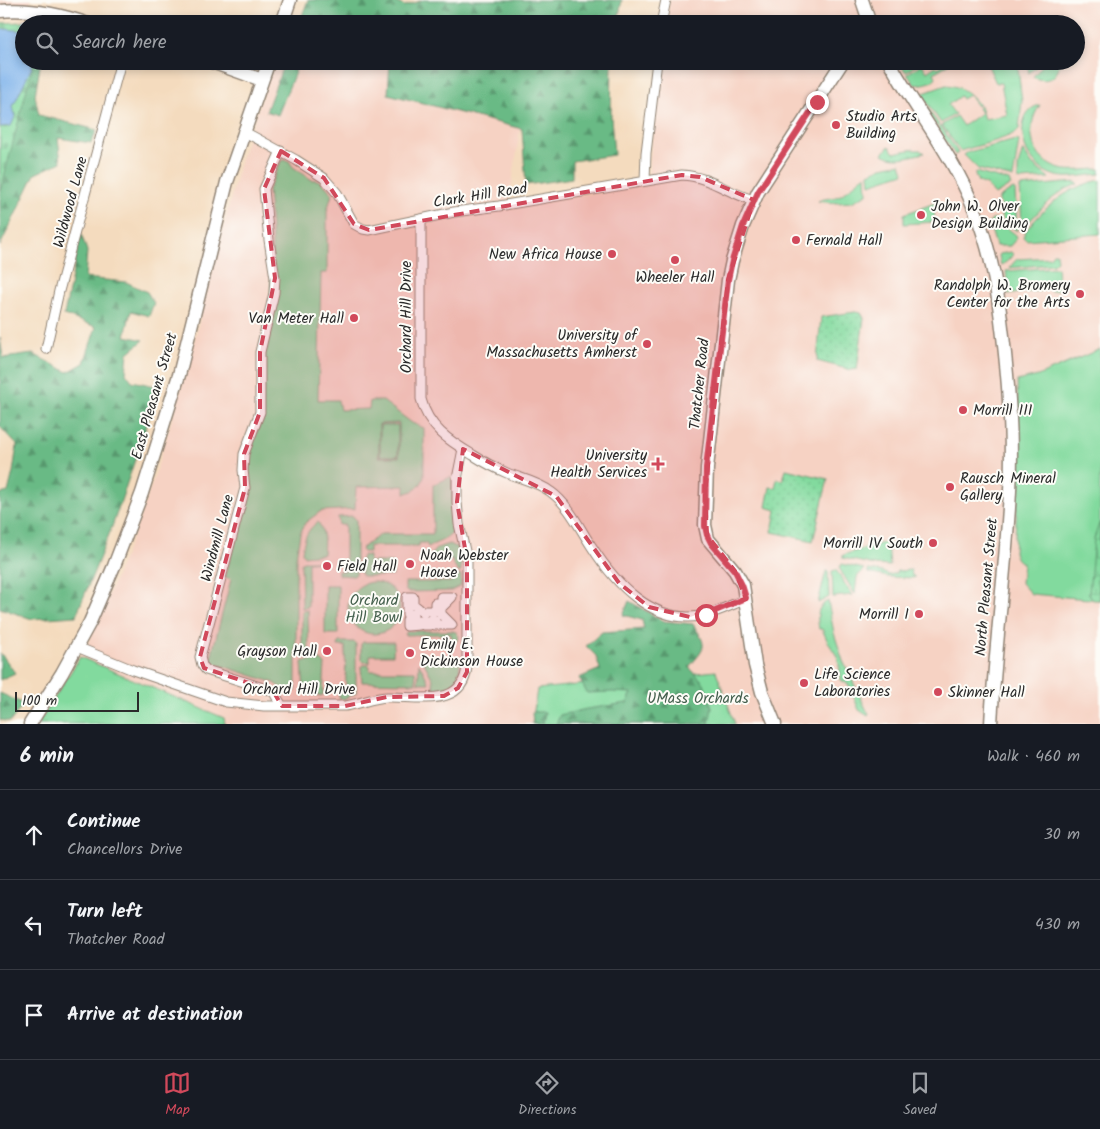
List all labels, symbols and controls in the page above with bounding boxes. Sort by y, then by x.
search box [15,15,1085,70]
text: Search here [73,28,167,58]
icon: search [33,29,61,57]
route end [806,91,829,114]
place label: Studio Arts Building [846,105,918,146]
marker: Studio Arts Building [830,119,842,131]
street label: Wildwood Lane [47,154,95,251]
street label: Clark Hill Road [431,177,529,215]
place label: John W. Olver Design Building [931,195,1029,236]
marker: John W. Olver Design Building [915,209,927,221]
place label: Fernald Hall [806,229,883,253]
marker: Fernald Hall [790,234,802,246]
place label: New Africa House [489,243,602,267]
marker: New Africa House [606,248,618,260]
marker: Wheeler Hall [669,254,681,266]
street label: Orchard Hill Drive [395,260,419,373]
place label: Wheeler Hall [635,266,715,290]
place label: Randolph W. Bromery Center for the Arts [934,274,1071,315]
marker: Randolph W. Bromery Center for the Arts [1074,288,1086,300]
place label: Van Meter Hall [248,307,344,331]
marker: Van Meter Hall [348,312,360,324]
place label: University of Massachusetts Amherst [486,324,638,365]
street label: East Pleasant Street [125,330,185,463]
street label: Thatcher Road [683,337,717,431]
marker: University of Massachusetts Amherst [641,338,653,350]
place label: Morrill III [973,399,1033,423]
marker: Morrill III [957,404,969,416]
place label: University Health Services [550,444,648,485]
marker: University Health Services [651,457,665,471]
place label: Rausch Mineral Gallery [960,467,1056,508]
marker: Rausch Mineral Gallery [944,481,956,493]
street label: Windmill Lane [195,492,241,585]
street label: North Pleasant Street [969,517,1005,657]
place label: Morrill IV South [823,532,923,556]
marker: Morrill IV South [927,537,939,549]
place label: Noah Webster House [420,544,509,585]
place label: Field Hall [337,555,397,579]
marker: Noah Webster House [404,558,416,570]
marker: Field Hall [321,560,333,572]
park label: Orchard Hill Bowl [345,589,403,630]
place label: Morrill I [859,603,909,627]
route start [695,604,718,627]
marker: Morrill I [913,608,925,620]
place label: Emily E. Dickinson House [420,633,523,674]
place label: Grayson Hall [237,640,317,664]
marker: Grayson Hall [321,645,333,657]
marker: Emily E. Dickinson House [404,647,416,659]
place label: Life Science Laboratories [814,663,891,704]
marker: Life Science Laboratories [798,677,810,689]
street label: Orchard Hill Drive [243,678,356,702]
place label: Skinner Hall [948,681,1025,705]
marker: Skinner Hall [932,686,944,698]
park label: UMass Orchards [647,687,749,711]
scale bar [15,689,139,712]
text: 100 m [22,690,57,712]
text: 6 min [20,740,74,773]
text: Walk · 460 m [987,744,1080,769]
text: Continue [67,807,140,837]
icon: ahead [20,821,48,849]
text: 30 m [1044,822,1080,847]
text: Chancellors Drive [67,837,183,862]
text: Turn left [67,897,142,927]
icon: left [20,911,48,939]
text: 430 m [1035,912,1080,937]
text: Thatcher Road [67,927,165,952]
text: Arrive at destination [67,1000,243,1030]
icon: arrive [20,1001,48,1029]
tab: Map [163,1069,191,1121]
tab: Directions [518,1069,576,1121]
tab: Saved [903,1069,937,1121]

